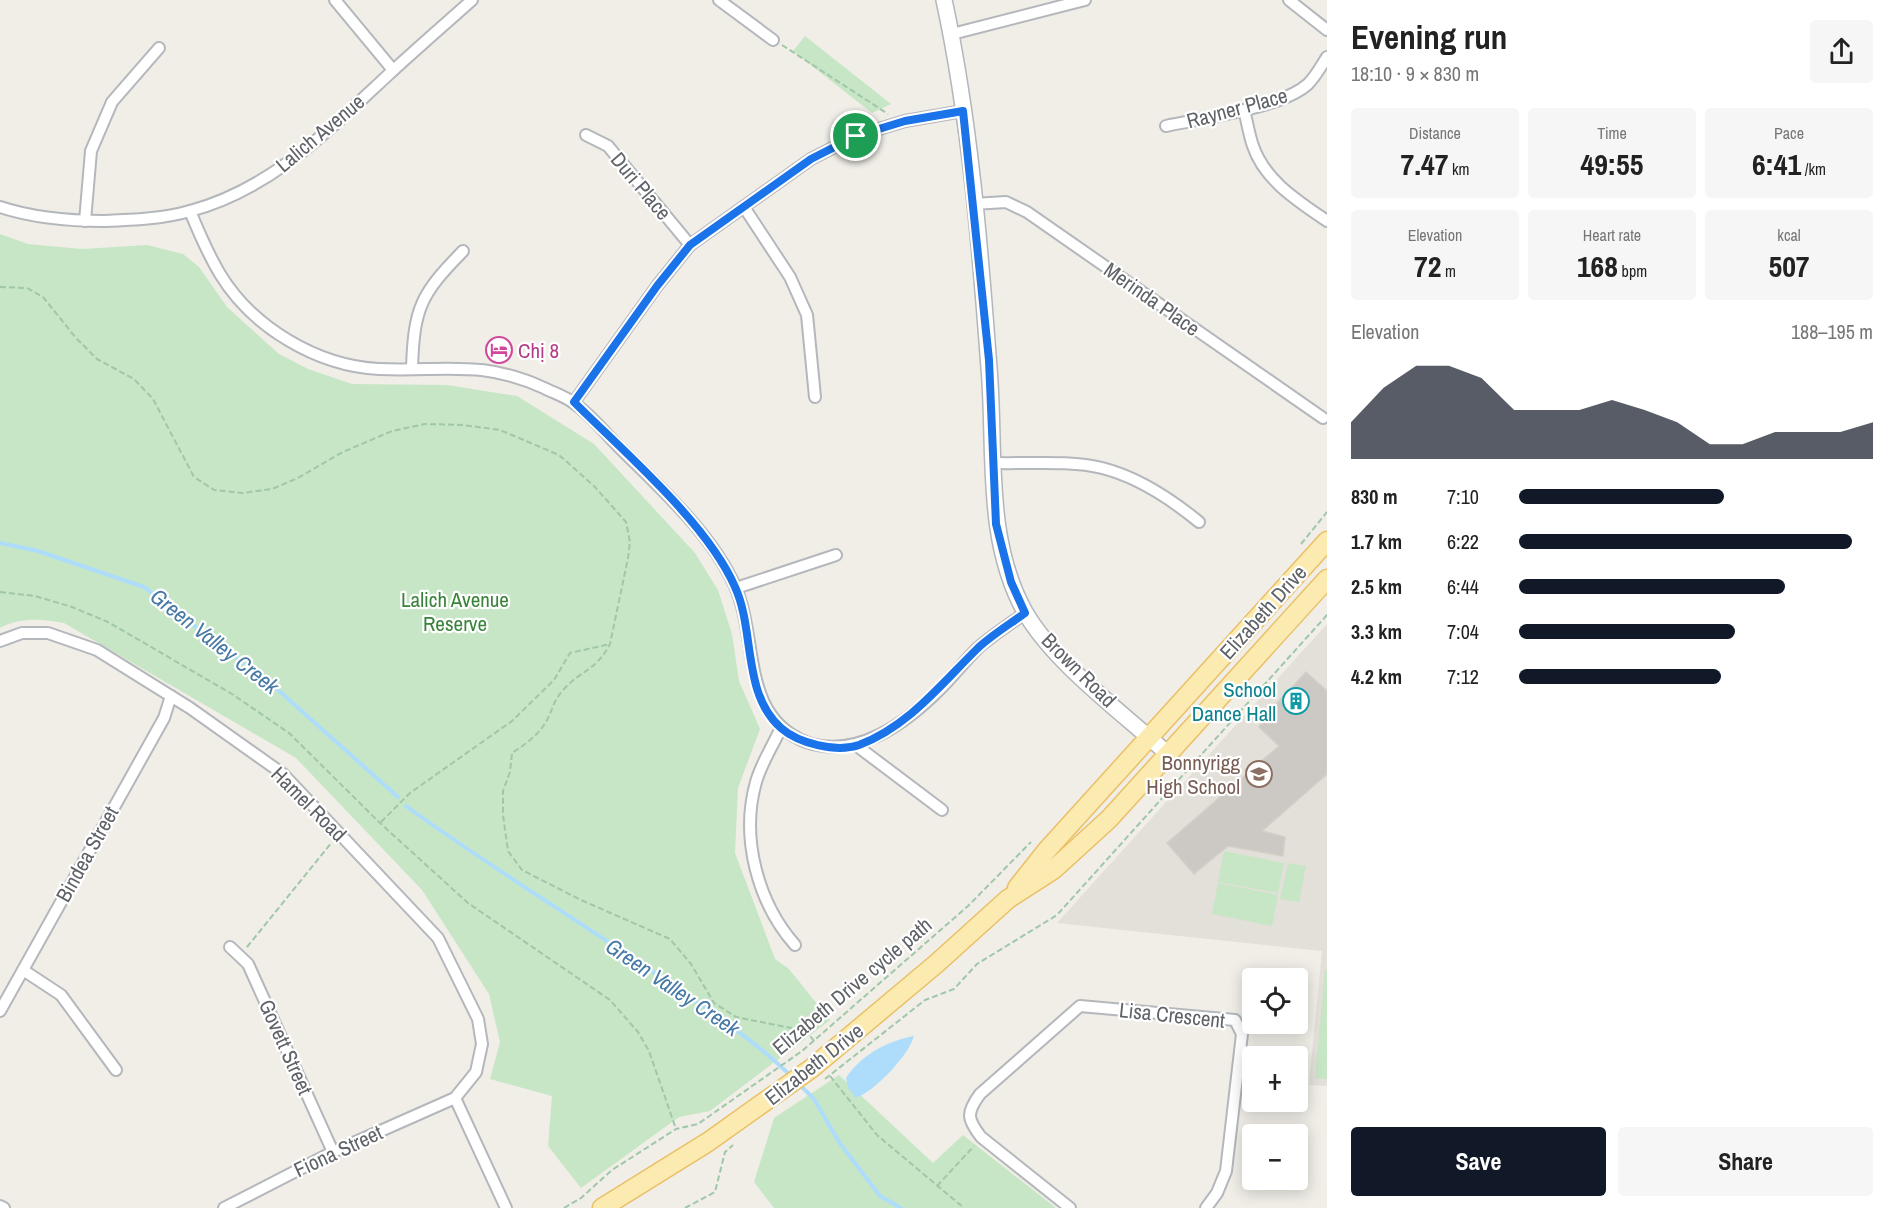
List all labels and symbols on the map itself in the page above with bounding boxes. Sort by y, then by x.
street label: Rayner Place [1183,81,1291,135]
street label: Lalich Avenue [269,87,371,179]
pin [830,110,881,161]
street label: Duri Place [604,146,678,226]
street label: Merinda Place [1098,255,1206,343]
hotel icon: Chị 8 [484,335,514,365]
place label: Chị 8 [518,336,559,365]
street label: Elizabeth Drive [1213,559,1313,665]
water label: Green Valley Creek [144,581,286,701]
park label: Lalich Avenue Reserve [401,585,509,638]
street label: Brown Road [1035,626,1123,714]
place label: School Dance Hall [1192,675,1276,728]
building icon: School Dance Hall [1281,686,1311,716]
place label: Bonnyrigg High School [1146,748,1240,801]
school or university icon: Bonnyrigg High School [1244,759,1274,789]
street label: Hamel Road [265,760,353,848]
street label: Bindea Street [49,801,125,907]
street label: Elizabeth Drive cycle path [766,911,938,1061]
water label: Green Valley Creek [600,931,747,1044]
street label: Govett Street [252,995,320,1099]
street label: Lisa Crescent [1118,995,1227,1035]
street label: Elizabeth Drive [759,1016,869,1112]
street label: Fiona Street [289,1118,387,1184]

